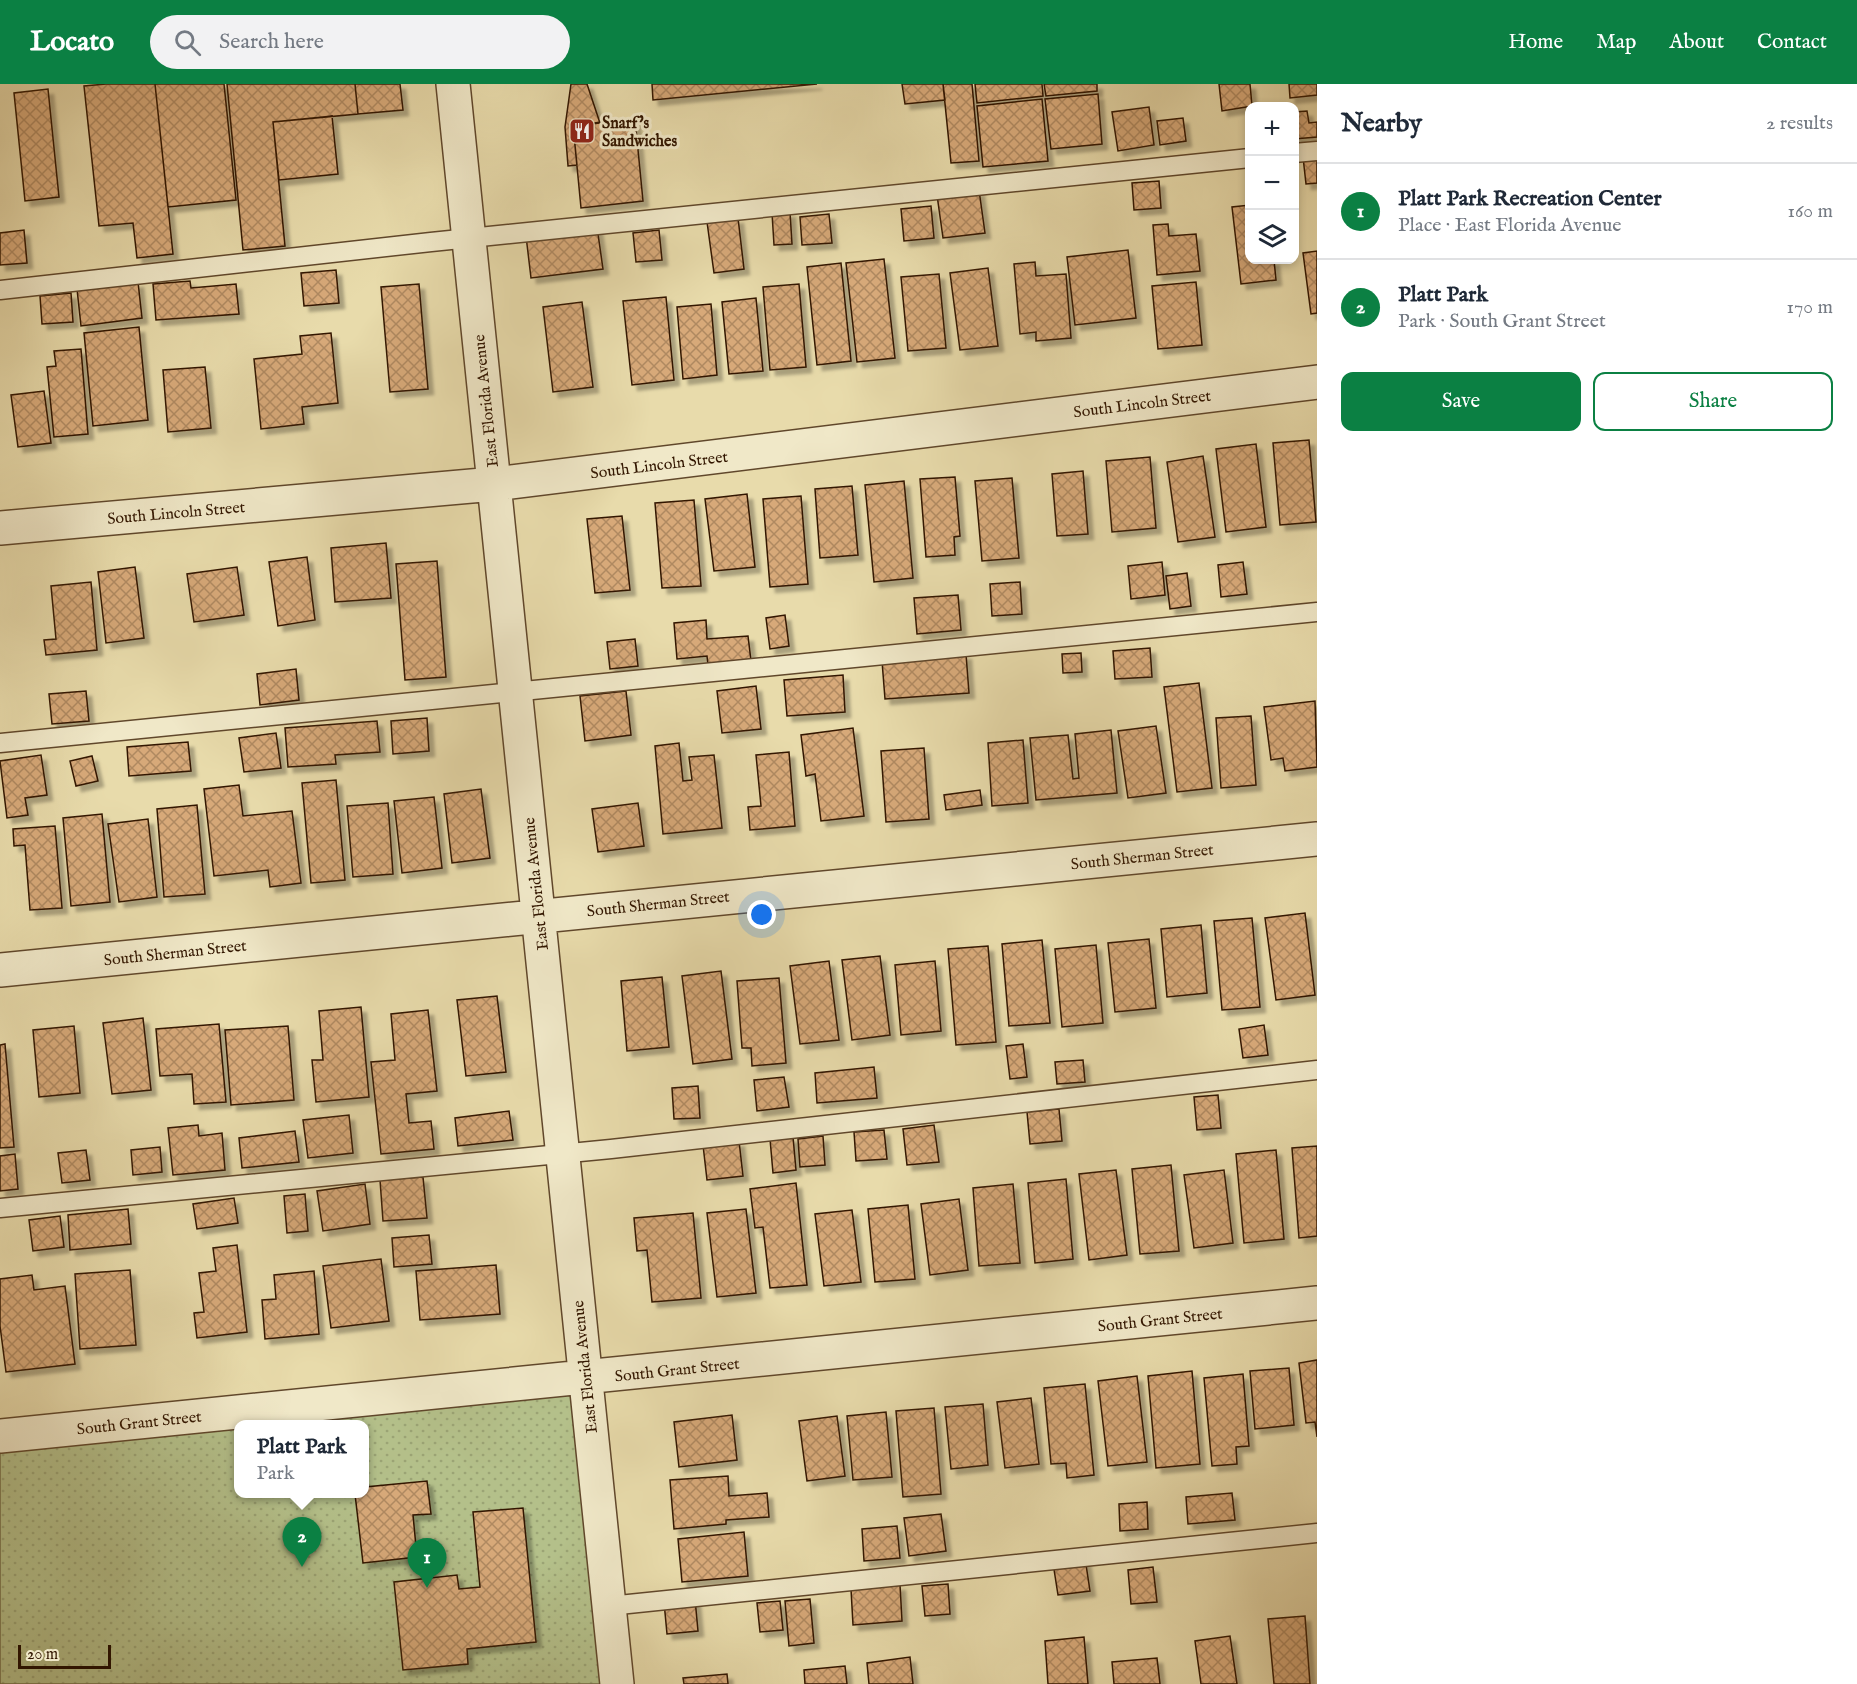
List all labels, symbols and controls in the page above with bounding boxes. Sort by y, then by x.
search box [150,15,570,69]
text: Locato [30,25,114,60]
icon: search [171,26,204,59]
text: Search here [219,28,324,56]
text: Home [1508,29,1563,56]
text: Map [1596,29,1636,56]
text: About [1669,29,1724,56]
text: Contact [1757,29,1827,56]
map controls [1245,102,1299,264]
button: + [1245,102,1299,156]
text: Nearby [1341,107,1422,140]
text: 2 results [1766,111,1833,136]
place label: Snarf's Sandwiches [602,114,677,152]
restaurant icon: Snarf's Sandwiches [567,116,597,146]
button: − [1245,156,1299,210]
text: Platt Park Recreation Center [1398,185,1662,213]
text: 1 [1357,199,1364,224]
text: 160 m [1787,199,1833,224]
button: layers [1245,210,1299,264]
text: Place · East Florida Avenue [1398,213,1622,238]
text: Platt Park [1398,281,1488,309]
text: 2 [1356,295,1365,320]
text: 170 m [1787,295,1833,320]
text: Park · South Grant Street [1398,309,1606,334]
street label: East Florida Avenue [470,333,504,468]
button: Save [1341,372,1581,431]
button: Share [1593,372,1833,431]
street label: South Lincoln Street [1072,387,1213,423]
street label: South Lincoln Street [589,448,730,484]
street label: South Lincoln Street [106,498,246,530]
street label: East Florida Avenue [520,816,554,951]
street label: South Sherman Street [1070,840,1215,875]
street label: South Sherman Street [586,887,731,922]
your location [747,900,776,929]
street label: South Sherman Street [103,936,248,971]
street label: East Florida Avenue [569,1299,603,1434]
street label: South Grant Street [1097,1304,1224,1337]
street label: South Grant Street [614,1354,741,1387]
street label: South Grant Street [76,1407,203,1440]
popup [234,1420,369,1498]
text: Platt Park [256,1433,347,1461]
text: Park [256,1461,295,1486]
pin: 2 [282,1518,322,1567]
pin: 1 [408,1538,446,1588]
scale bar [18,1642,111,1670]
text: 20 m [27,1645,58,1665]

